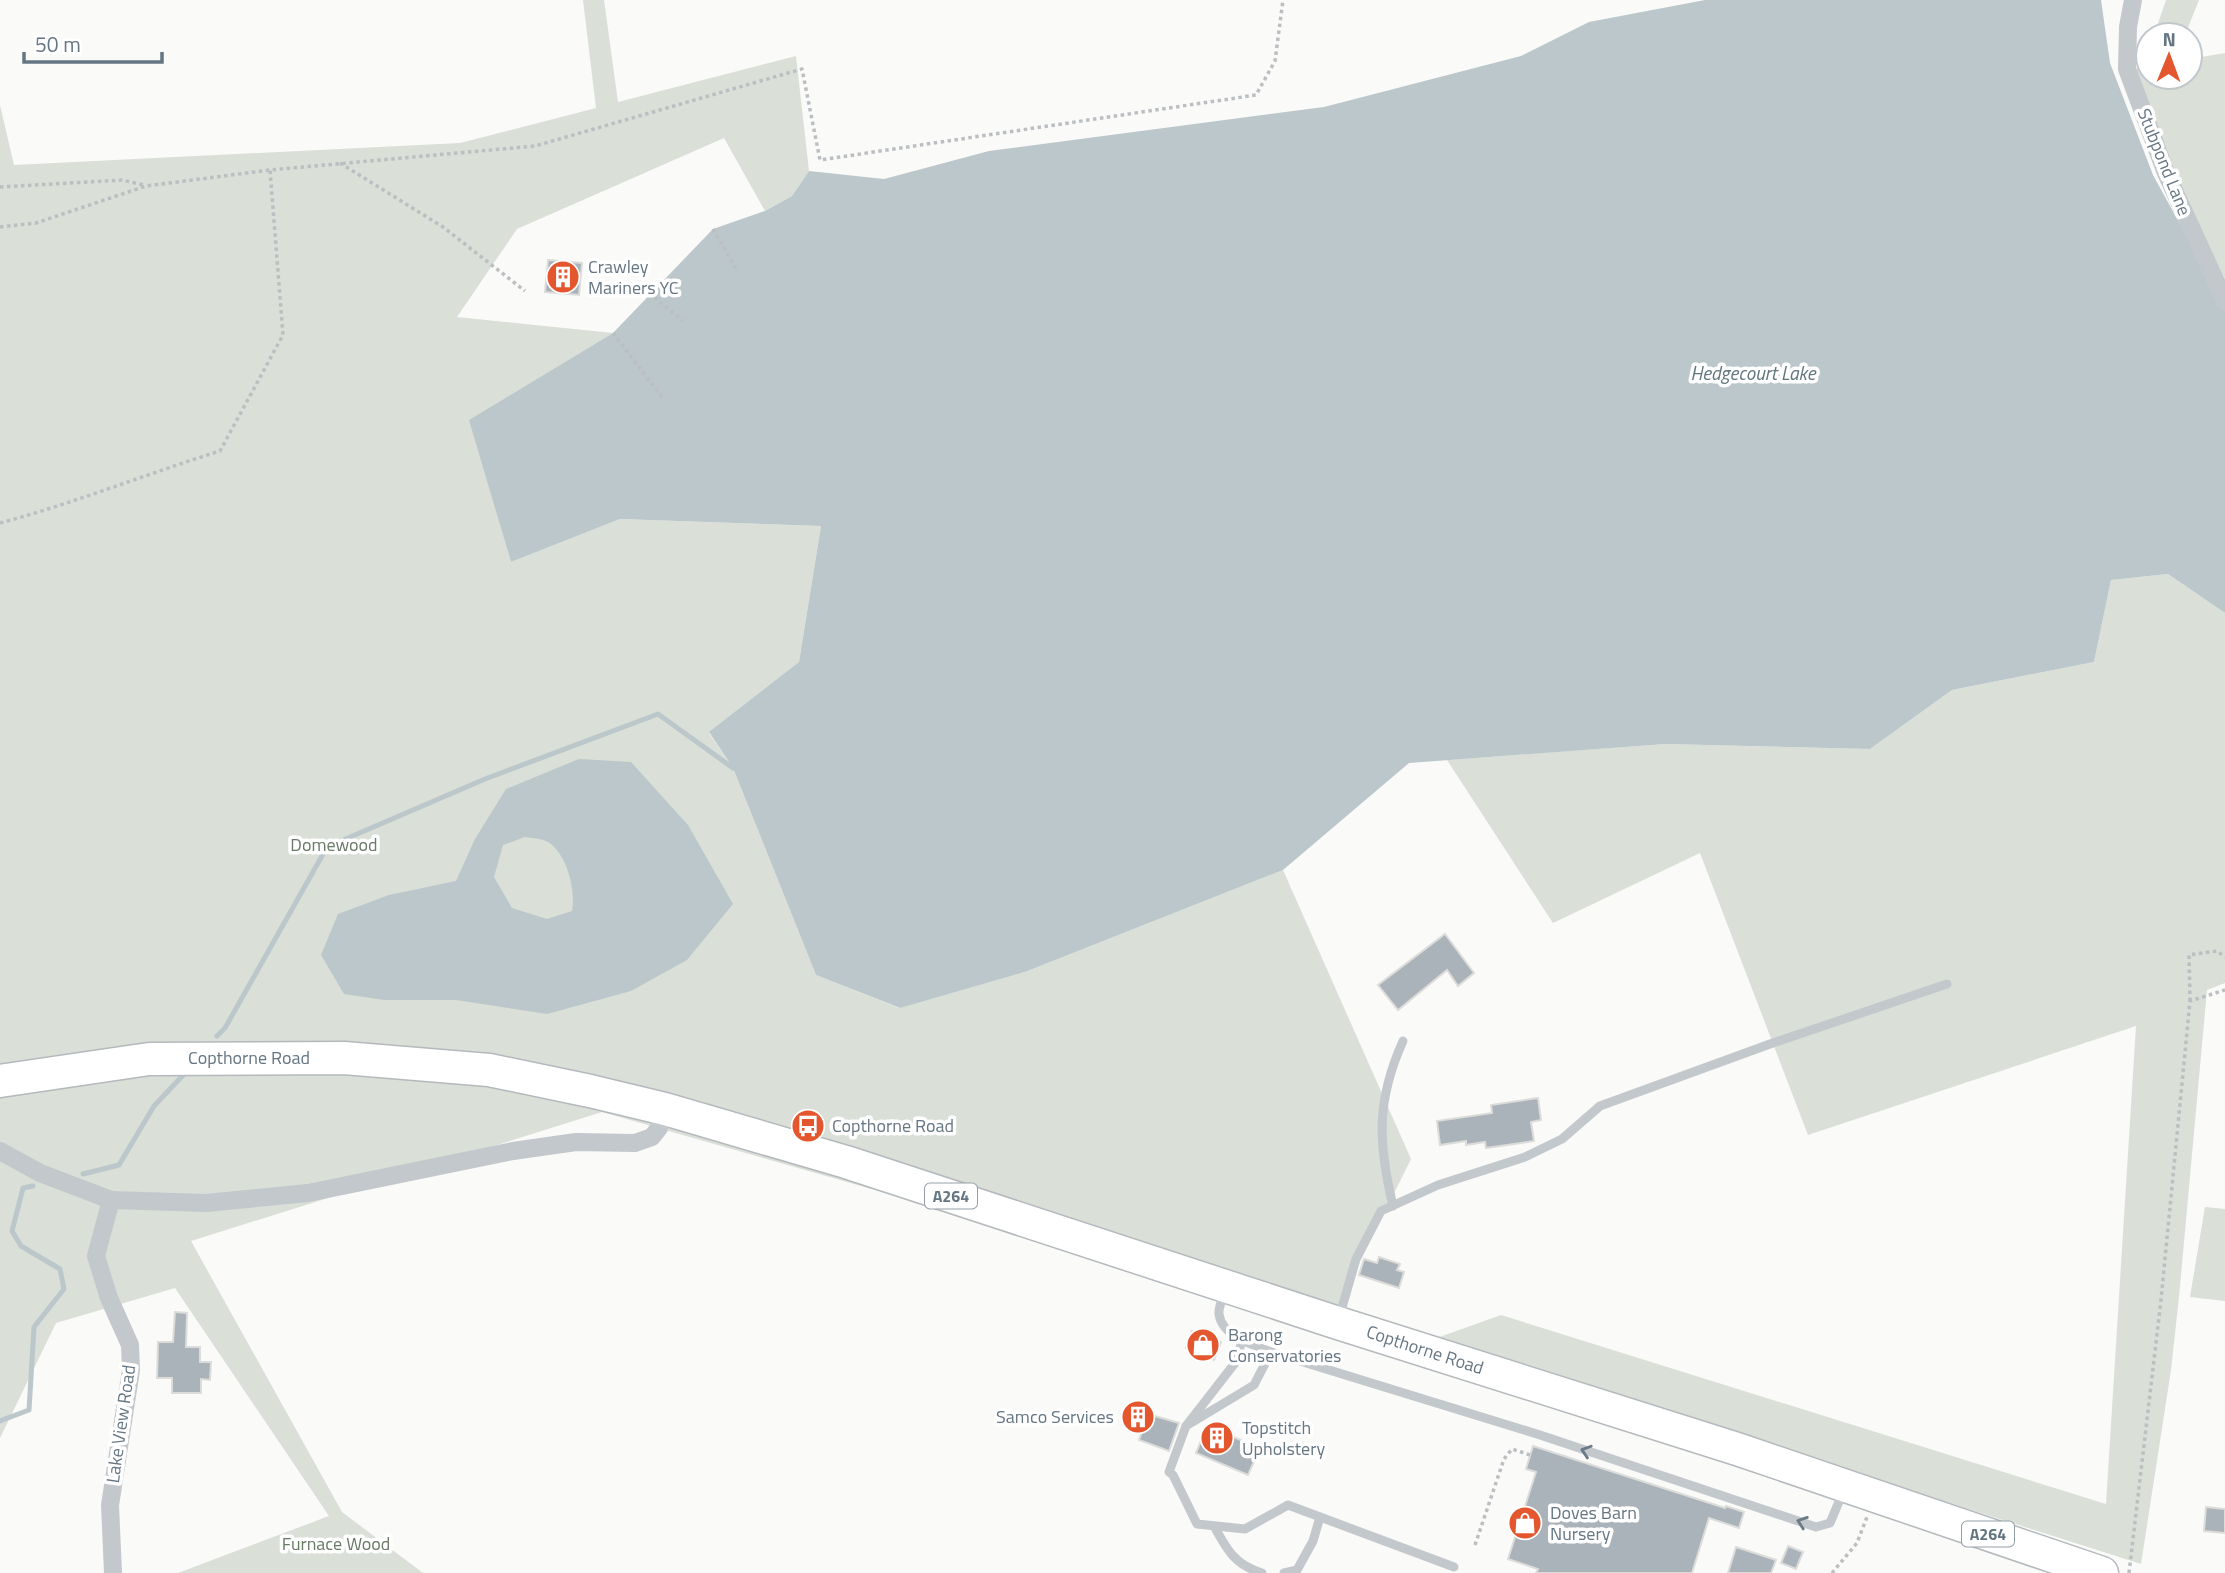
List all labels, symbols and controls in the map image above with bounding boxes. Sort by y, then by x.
scale bar [24,21,163,65]
north arrow [2134,21,2204,91]
text: N [2162,24,2176,53]
text: 50 m [35,28,81,60]
street label: Stubpond Lane [2131,104,2198,219]
place label: Crawley Mariners YC [588,253,679,301]
building icon: Crawley Mariners YC [544,258,582,296]
water label: Hedgecourt Lake [1691,358,1817,387]
park label: Domewood [290,831,378,858]
street label: Copthorne Road [188,1044,310,1071]
bus stop icon: Copthorne Road [789,1107,827,1145]
place label: Copthorne Road [832,1112,954,1139]
road number: A264 [925,1184,977,1208]
street label: Copthorne Road [1363,1318,1487,1381]
place label: Barong Conservatories [1228,1321,1341,1369]
shop icon: Barong Conservatories [1184,1326,1222,1364]
street label: Lake View Road [99,1363,142,1485]
building icon: Samco Services [1119,1398,1157,1436]
place label: Samco Services [996,1403,1114,1430]
place label: Topstitch Upholstery [1242,1414,1325,1462]
building icon: Topstitch Upholstery [1198,1419,1236,1457]
one-way arrow [1580,1444,1592,1459]
place label: Doves Barn Nursery [1550,1499,1637,1547]
shop icon: Doves Barn Nursery [1506,1504,1544,1542]
one-way arrow [1796,1516,1809,1530]
road number: A264 [1962,1522,2014,1546]
park label: Furnace Wood [282,1530,390,1557]

